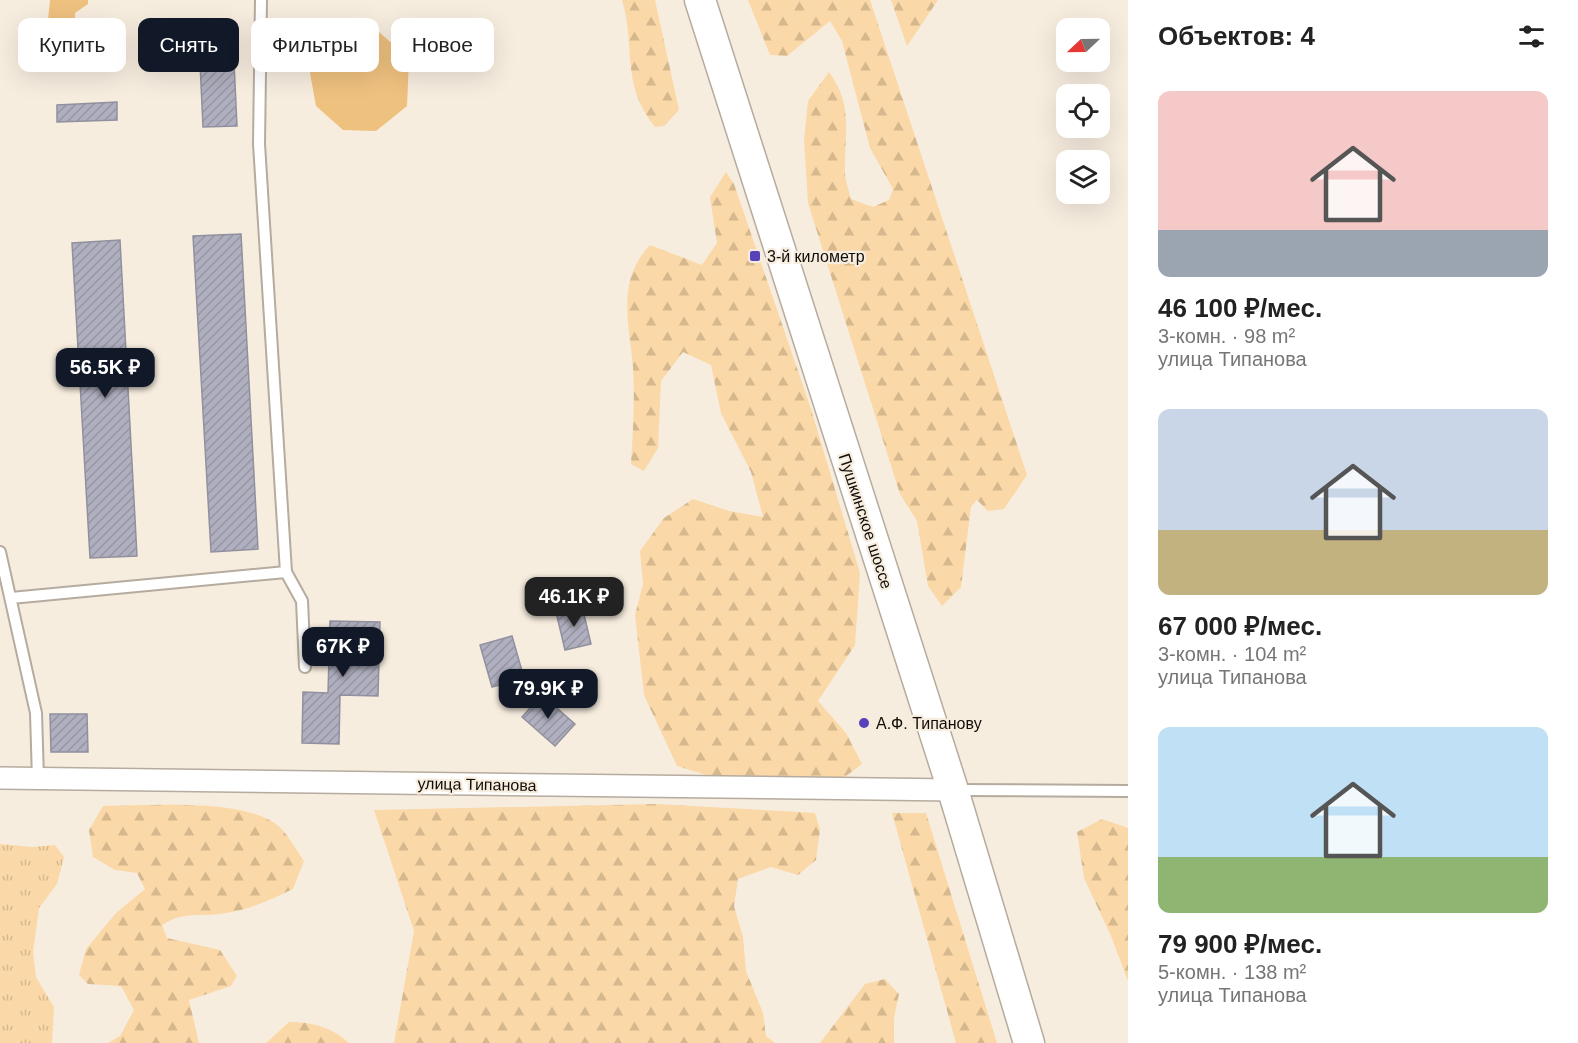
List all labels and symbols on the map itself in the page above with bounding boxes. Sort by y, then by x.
north arrow [1056,18,1110,72]
place label: 3-й километр [767,248,865,265]
marker: 3-й километр [748,249,762,263]
pin: 56.5K ₽ [50,348,160,399]
street label: Пушкинское шоссе [836,451,895,591]
pin: 46.1K ₽ [519,577,629,628]
pin: 67K ₽ [301,627,385,678]
pin: 79.9K ₽ [493,669,603,720]
place label: А.Ф. Типанову [876,715,982,732]
marker: А.Ф. Типанову [857,716,871,730]
street label: улица Типанова [417,775,537,794]

